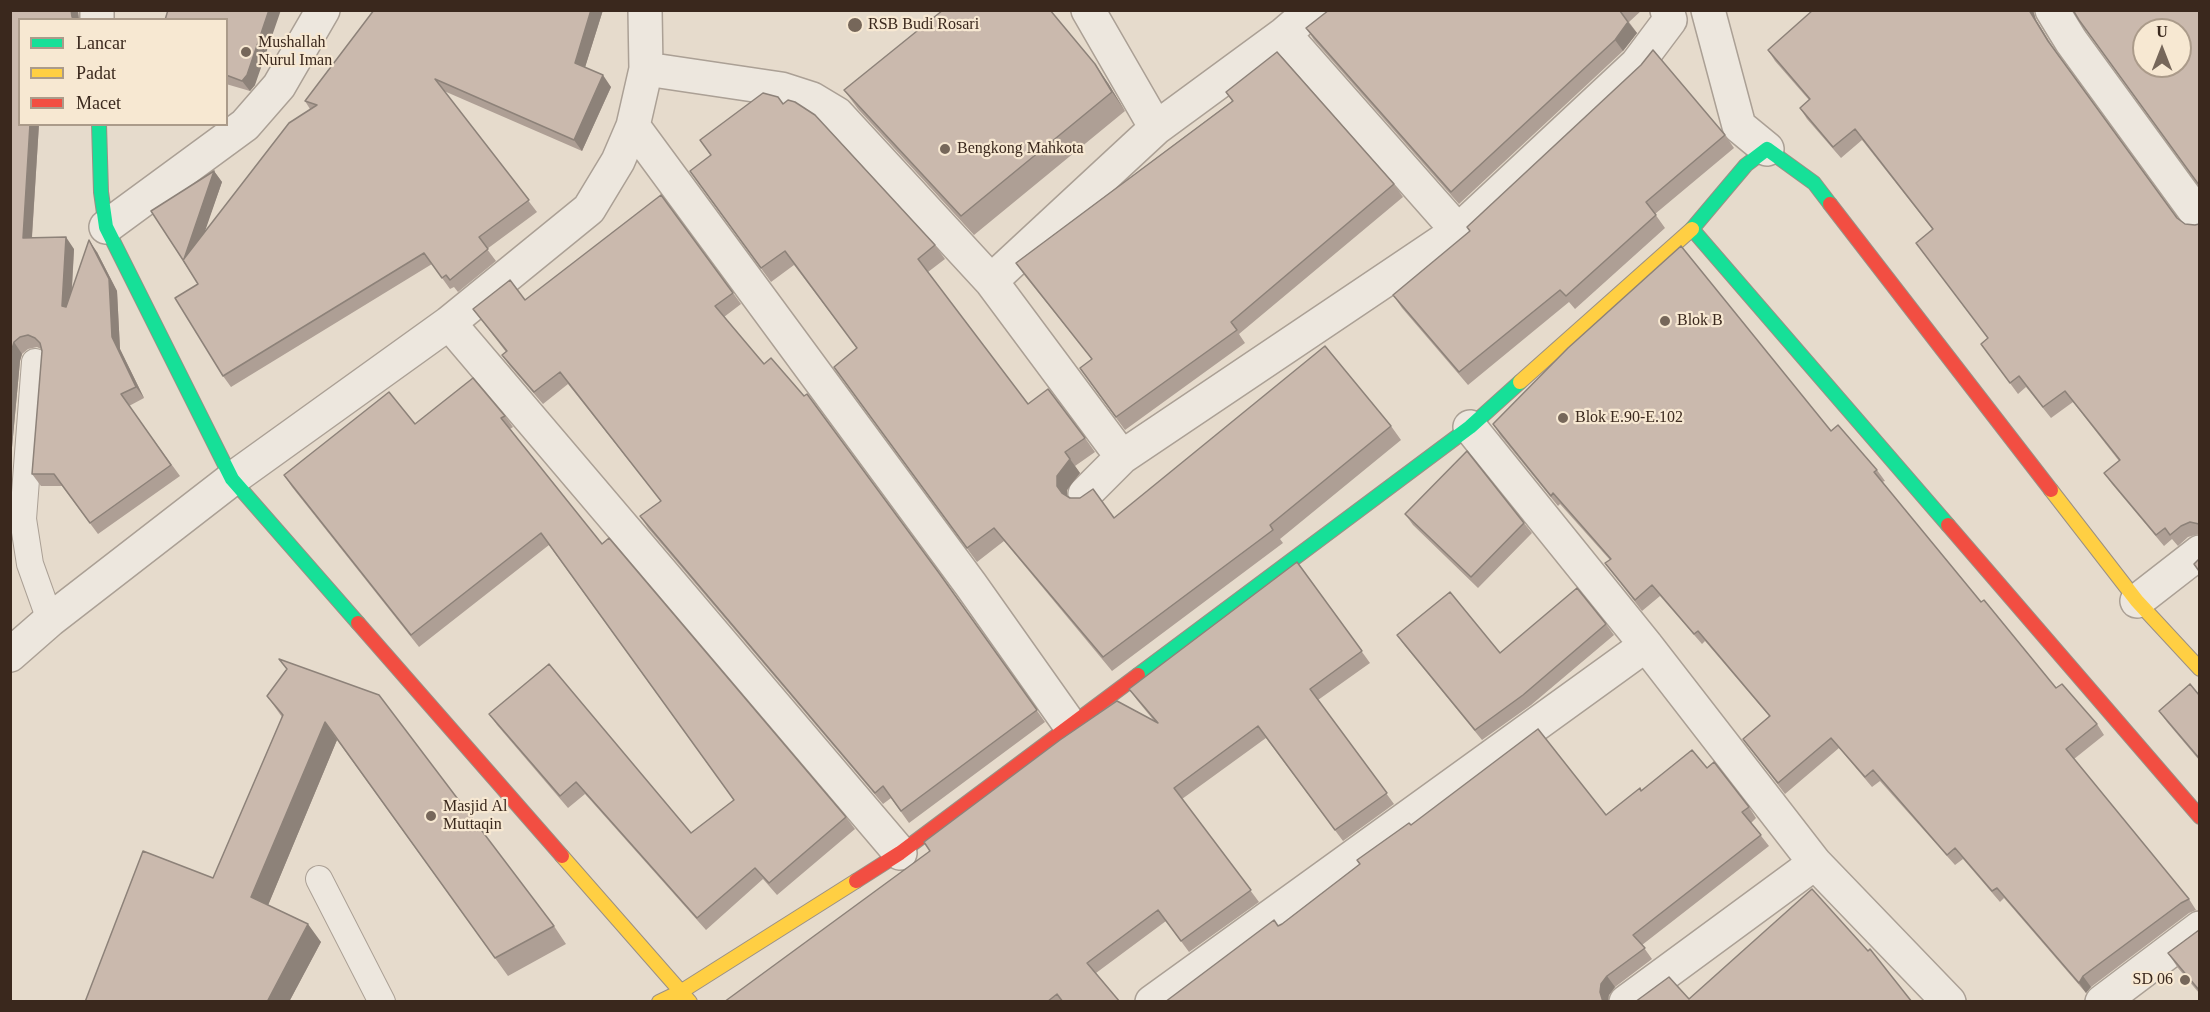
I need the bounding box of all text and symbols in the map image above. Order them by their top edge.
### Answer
place label: RSB Budi Rosari [868,15,979,35]
marker: RSB Budi Rosari [846,16,864,34]
legend [18,18,228,126]
north arrow [2132,18,2192,78]
text: U [2156,23,2168,40]
text: Lancar [76,33,126,53]
place label: Mushallah Nurul Iman [258,33,332,71]
marker: Mushallah Nurul Iman [239,45,253,59]
text: Padat [76,63,116,83]
text: Macet [76,93,121,113]
place label: Bengkong Mahkota [957,139,1084,159]
marker: Bengkong Mahkota [938,142,952,156]
place label: Blok B [1677,311,1723,331]
marker: Blok B [1658,314,1672,328]
place label: Blok E.90-E.102 [1575,408,1683,428]
marker: Blok E.90-E.102 [1556,411,1570,425]
place label: Masjid Al Muttaqin [443,797,507,835]
marker: Masjid Al Muttaqin [424,809,438,823]
place label: SD 06 [2133,970,2173,990]
marker: SD 06 [2178,973,2192,987]

